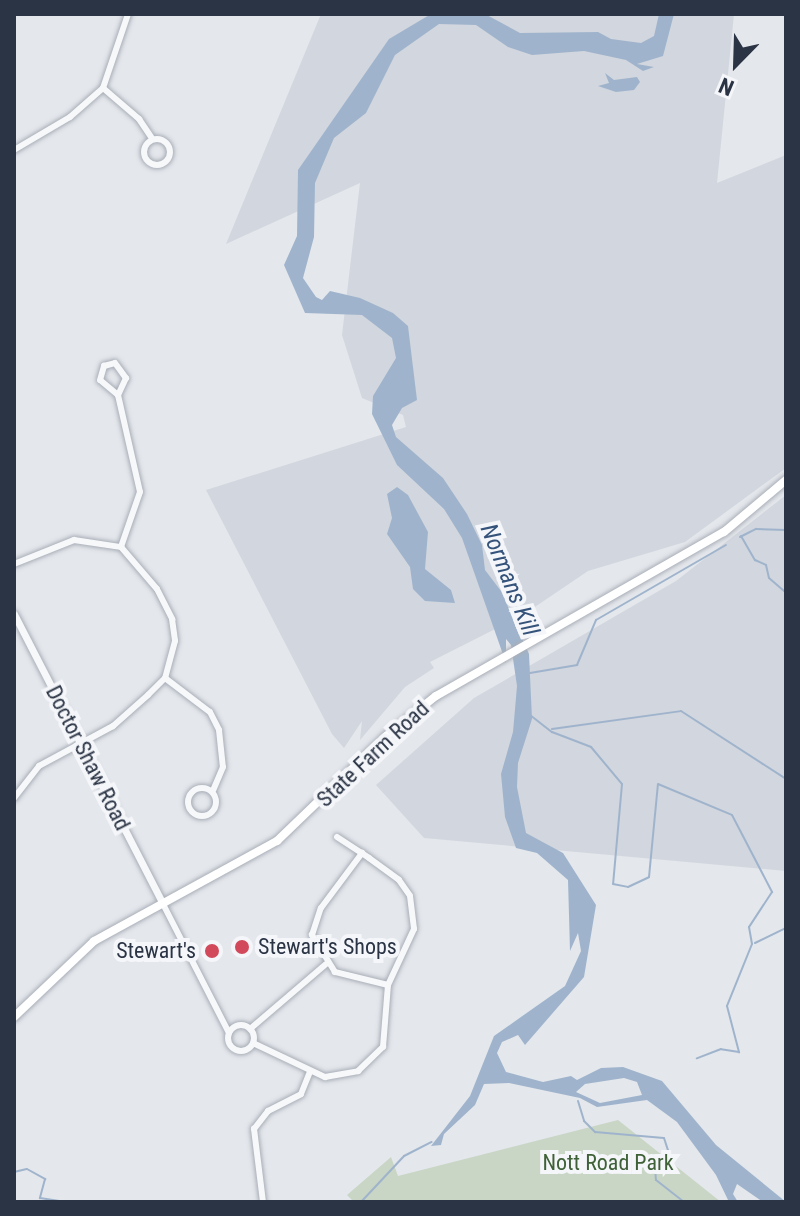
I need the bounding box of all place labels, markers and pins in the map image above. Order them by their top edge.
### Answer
place label: Stewart's Shops [258,934,397,960]
place label: Stewart's [116,938,196,964]
marker: Stewart's Shops [233,938,251,956]
marker: Stewart's [203,942,221,960]

